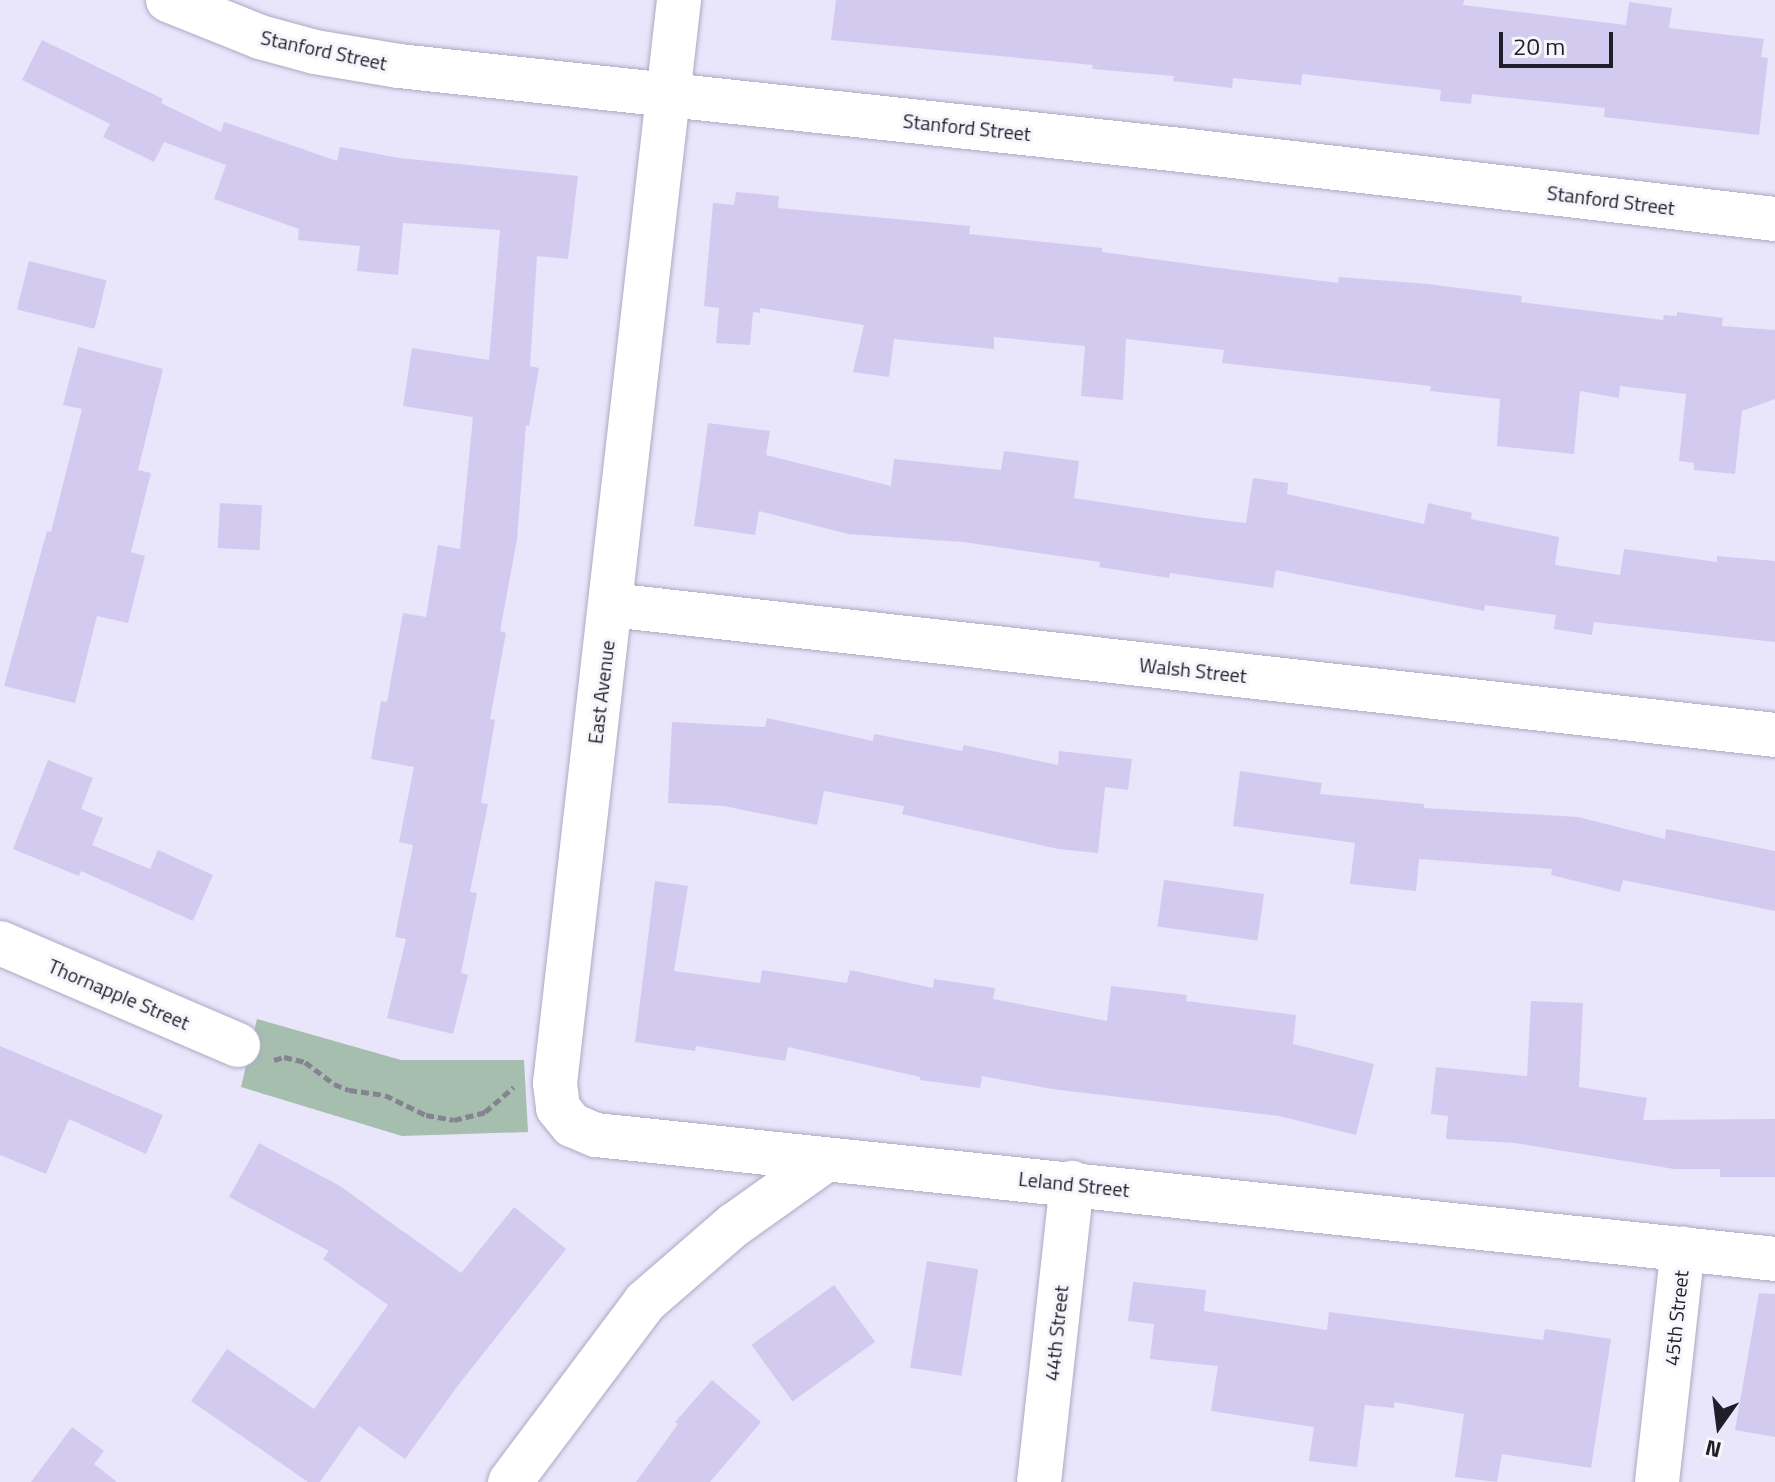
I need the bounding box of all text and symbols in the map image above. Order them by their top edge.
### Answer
scale bar [1503,16,1617,66]
street label: Stanford Street [259,25,389,75]
text: 20 m [1513,28,1565,64]
street label: Stanford Street [902,108,1032,146]
street label: Stanford Street [1546,180,1676,220]
street label: East Avenue [583,639,619,745]
street label: Walsh Street [1138,652,1248,688]
street label: Thornapple Street [45,953,193,1035]
street label: Leland Street [1017,1166,1131,1202]
street label: 45th Street [1659,1269,1693,1367]
street label: 44th Street [1039,1284,1073,1382]
north arrow [1679,1386,1759,1466]
text: N [1702,1431,1725,1468]

